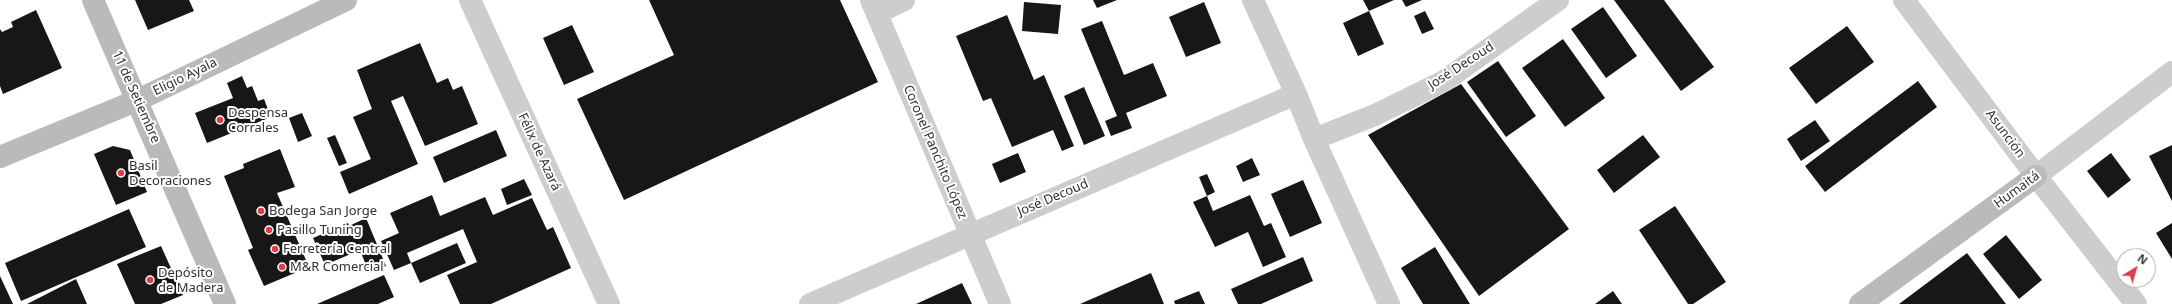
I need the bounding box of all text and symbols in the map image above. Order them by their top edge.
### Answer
street label: José Decoud [1425,39,1497,93]
street label: 11 de Setiembre [109,48,163,146]
street label: Eligio Ayala [150,55,220,99]
street label: Coronel Panchito López [900,83,970,221]
place label: Despensa Corrales [228,105,288,136]
street label: Asunción [1982,107,2028,161]
street label: Félix de Azará [514,111,564,193]
marker: Despensa Corrales [215,115,225,125]
place label: Basil Decoraciones [129,158,211,189]
marker: Basil Decoraciones [116,168,126,178]
street label: Humaitá [1991,168,2043,212]
street label: José Decoud [1015,176,1091,220]
place label: Bodega San Jorge [269,203,377,219]
marker: Bodega San Jorge [256,206,266,216]
place label: Pasillo Tuning [277,222,362,238]
marker: Pasillo Tuning [264,225,274,235]
place label: Ferretería Central [283,241,390,257]
marker: Ferretería Central [270,244,280,254]
north arrow [2116,248,2156,288]
text: N [2135,250,2151,267]
place label: M&R Comercial [290,259,384,275]
marker: M&R Comercial [277,262,287,272]
place label: Depósito de Madera [158,265,224,296]
marker: Depósito de Madera [145,275,155,285]

